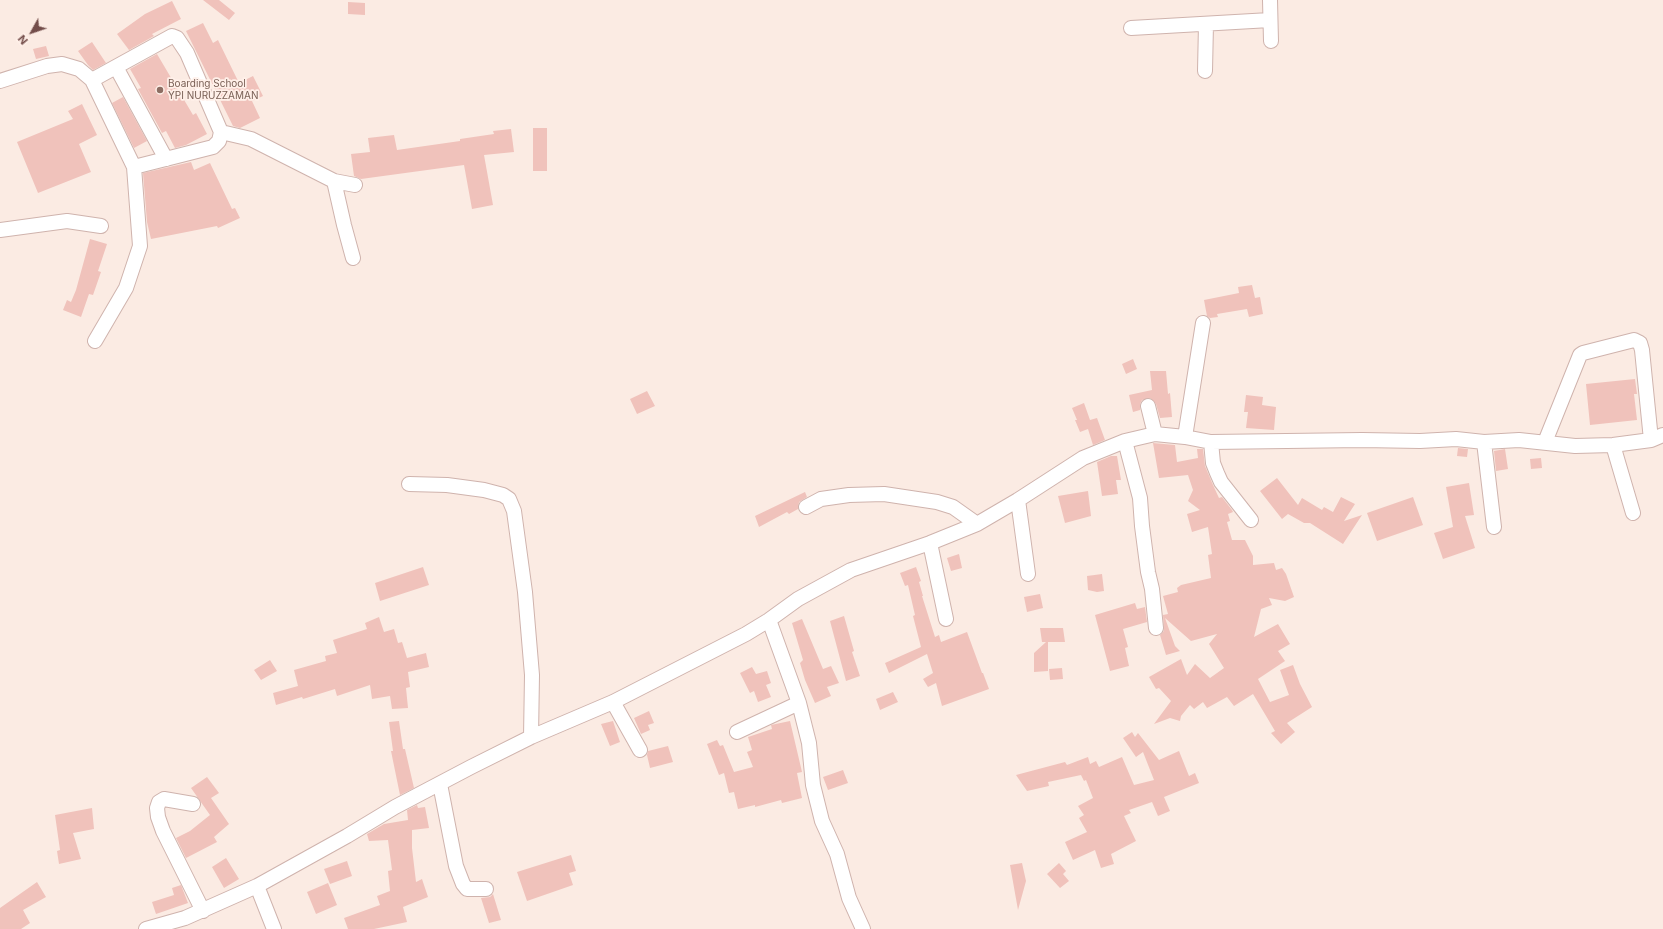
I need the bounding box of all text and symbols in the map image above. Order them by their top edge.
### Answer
north arrow [12,12,52,52]
text: N [15,32,31,47]
place label: Boarding School YPI NURUZZAMAN [168,78,258,102]
marker: Boarding School YPI NURUZZAMAN [155,85,165,95]

